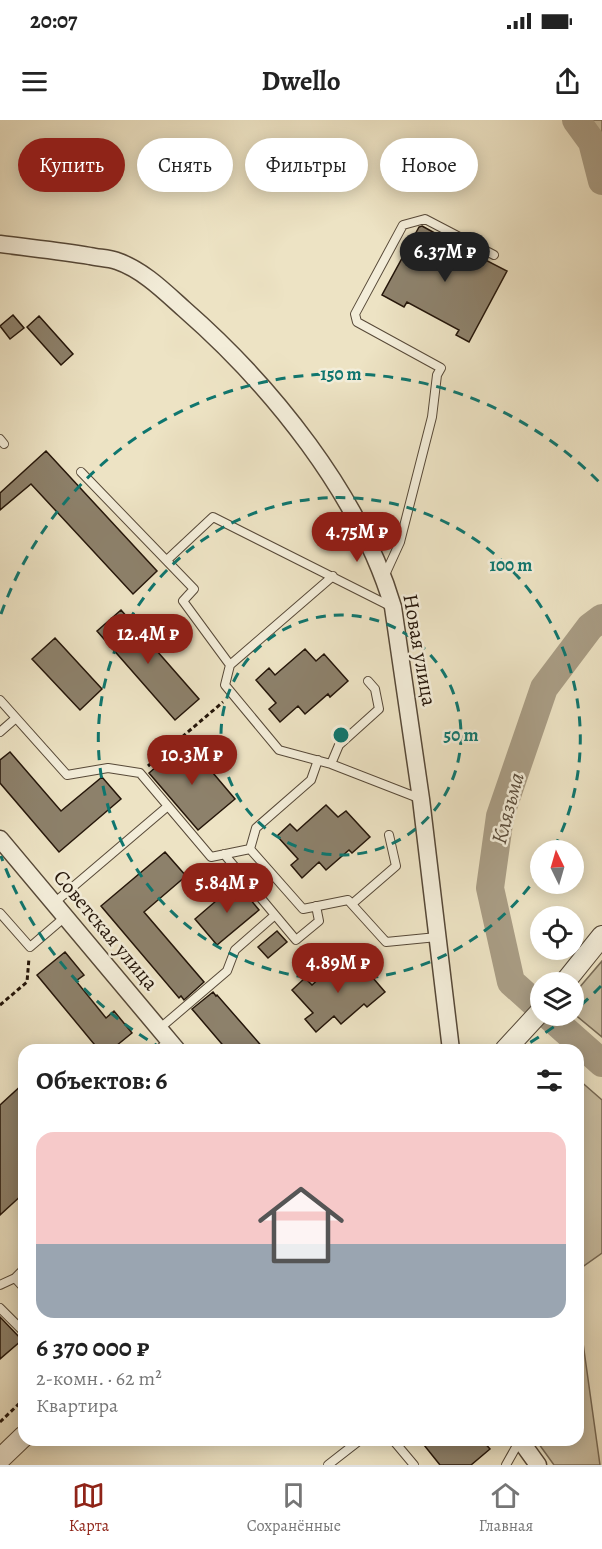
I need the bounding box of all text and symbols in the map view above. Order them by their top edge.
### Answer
text: 20:07 [30,6,77,36]
text: Dwello [261,63,341,99]
icon: menu [18,65,51,98]
icon: share [551,65,584,98]
chip: Купить [18,138,125,192]
chip: Снять [137,138,233,192]
chip: Фильтры [245,138,368,192]
chip: Новое [380,138,478,192]
pin: 6.37M ₽ [390,232,500,283]
text: 6.37M ₽ [414,238,476,265]
text: 150 m [320,362,362,386]
pin: 4.75M ₽ [302,512,412,563]
text: 4.75M ₽ [326,518,388,545]
text: 100 m [490,553,532,577]
street label: Новая улица [396,592,444,709]
pin: 12.4M ₽ [93,614,203,665]
text: 12.4M ₽ [117,620,179,647]
text: 50 m [444,723,478,747]
centre of rings [331,725,351,745]
pin: 10.3M ₽ [137,735,247,786]
text: 10.3M ₽ [161,741,223,768]
water label: Клязьма [484,769,532,847]
north arrow [530,840,584,894]
map controls [530,840,584,1026]
pin: 5.84M ₽ [172,863,282,914]
street label: Советская улица [47,864,165,996]
text: 5.84M ₽ [195,869,259,896]
button: locate [530,906,584,960]
pin: 4.89M ₽ [283,943,393,994]
text: 4.89M ₽ [306,949,370,976]
button: layers [530,972,584,1026]
text: Объектов: 6 [36,1063,167,1098]
icon: filters [533,1064,566,1097]
icon: home [247,1171,355,1279]
text: 6 370 000 ₽ [36,1330,150,1365]
text: 2-комн. · 62 m² [36,1365,162,1392]
text: Квартира [36,1392,118,1419]
tab: Карта [69,1479,109,1537]
tab: Сохранённые [247,1479,341,1537]
tab: Главная [479,1479,533,1537]

